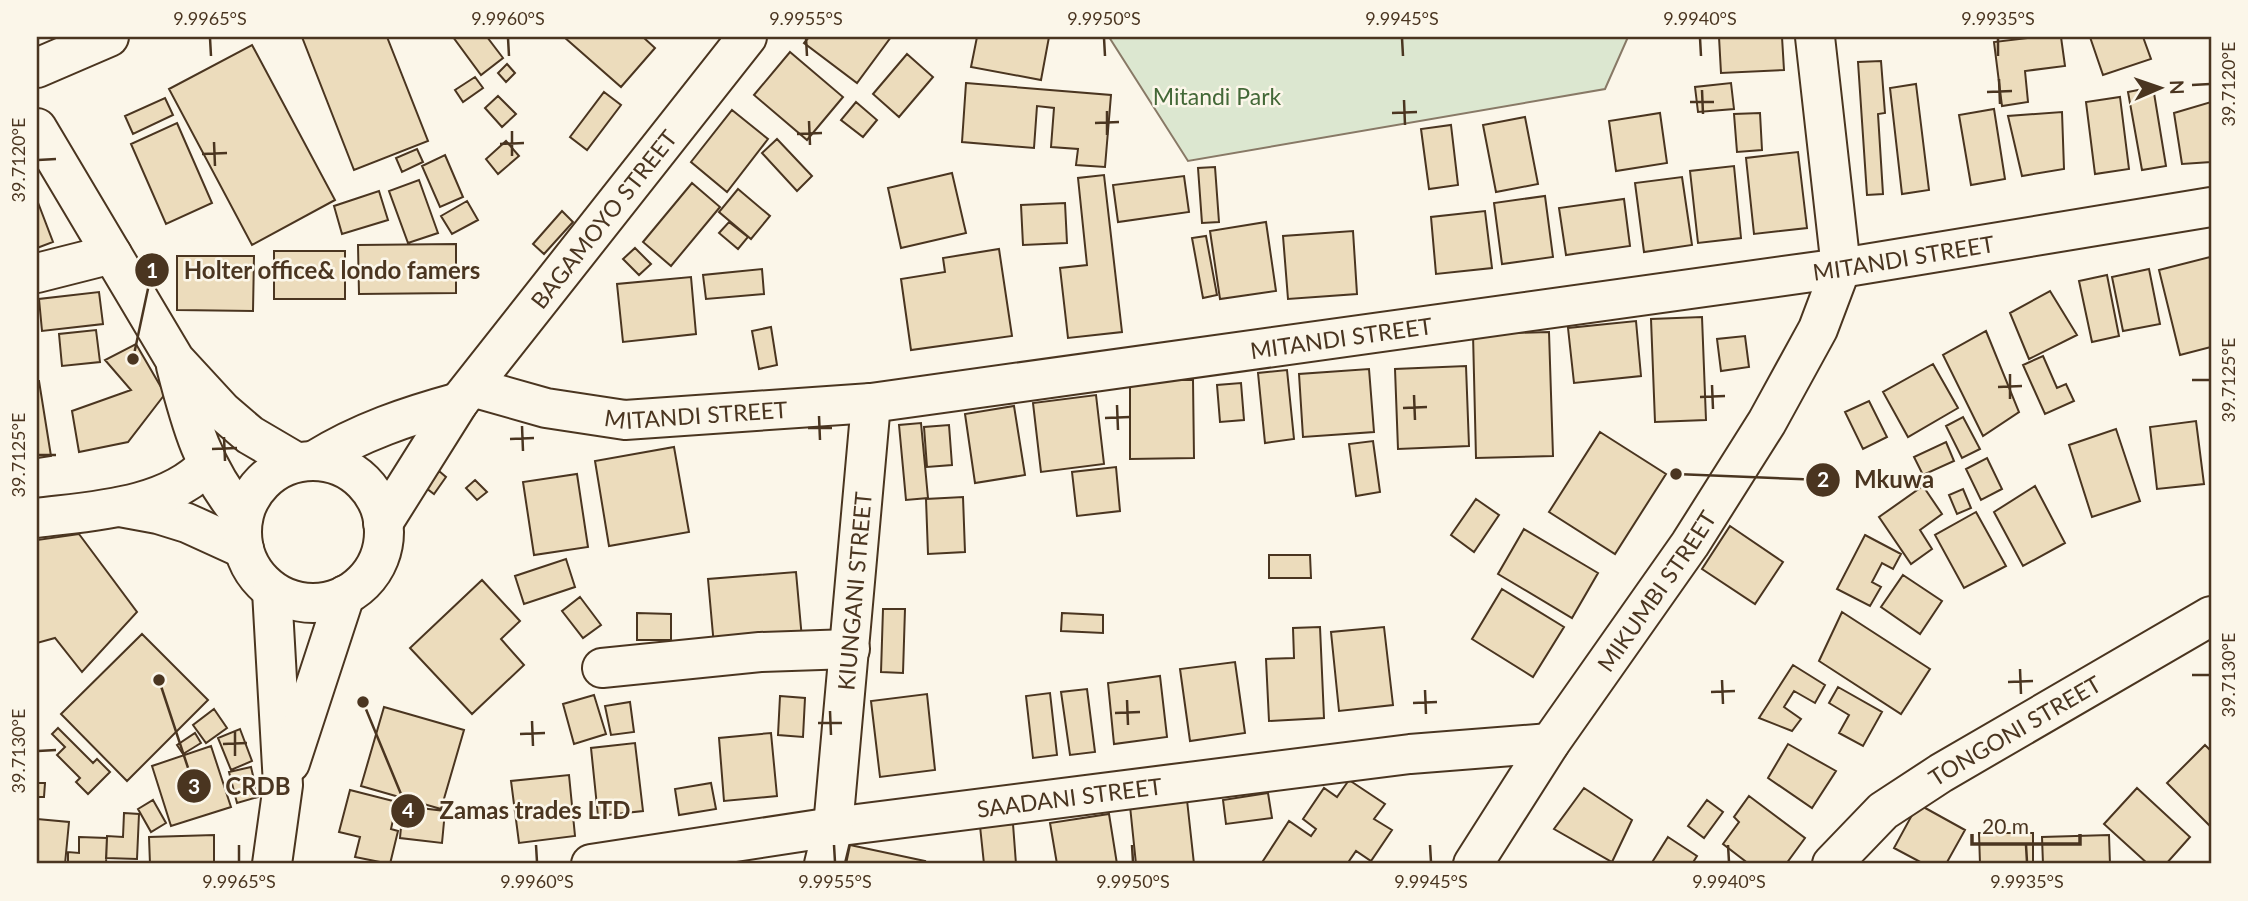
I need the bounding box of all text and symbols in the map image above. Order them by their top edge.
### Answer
text: 9.9965°S [173,7,247,29]
text: 9.9960°S [471,7,545,29]
text: 9.9955°S [769,7,843,29]
text: 9.9950°S [1067,7,1141,29]
text: 9.9945°S [1365,7,1439,29]
text: 9.9940°S [1663,7,1737,29]
text: 9.9935°S [1961,7,2035,29]
text: 39.7120°E [2217,42,2239,126]
north arrow [2126,52,2196,122]
text: N [2166,80,2189,95]
park label: Mitandi Park [1153,82,1282,110]
text: 39.7120°E [7,118,29,202]
street label: BAGAMOYO STREET [524,124,683,314]
street label: MITANDI STREET [1811,229,1997,286]
callout: Holter office& londo famers [135,248,495,293]
text: Holter office& londo famers [184,255,480,284]
text: 1 [146,257,158,282]
street label: MITANDI STREET [1248,311,1434,364]
text: 39.7125°E [2217,338,2239,422]
street label: MITANDI STREET [603,395,789,434]
text: 39.7125°E [7,413,29,497]
callout: Mkuwa [1805,457,1948,502]
text: Mkuwa [1854,464,1934,493]
text: 2 [1817,466,1829,491]
street label: KIUNGANI STREET [831,490,877,691]
street label: MIKUMBI STREET [1591,505,1722,677]
text: 39.7130°E [2217,633,2239,717]
street label: TONGONI STREET [1923,669,2106,791]
text: 39.7130°E [7,709,29,793]
callout: CRDB [176,764,305,809]
text: CRDB [225,771,291,800]
street label: SAADANI STREET [975,771,1164,823]
text: 3 [188,773,200,798]
callout: Zamas trades LTD [391,788,645,833]
text: Zamas trades LTD [439,795,631,824]
text: 4 [402,797,414,822]
scale bar [1972,803,2080,847]
text: 20 m [1982,813,2029,838]
text: 9.9965°S [202,870,276,892]
text: 9.9960°S [500,870,574,892]
text: 9.9955°S [798,870,872,892]
text: 9.9950°S [1096,870,1170,892]
text: 9.9945°S [1394,870,1468,892]
text: 9.9940°S [1692,870,1766,892]
text: 9.9935°S [1990,870,2064,892]

